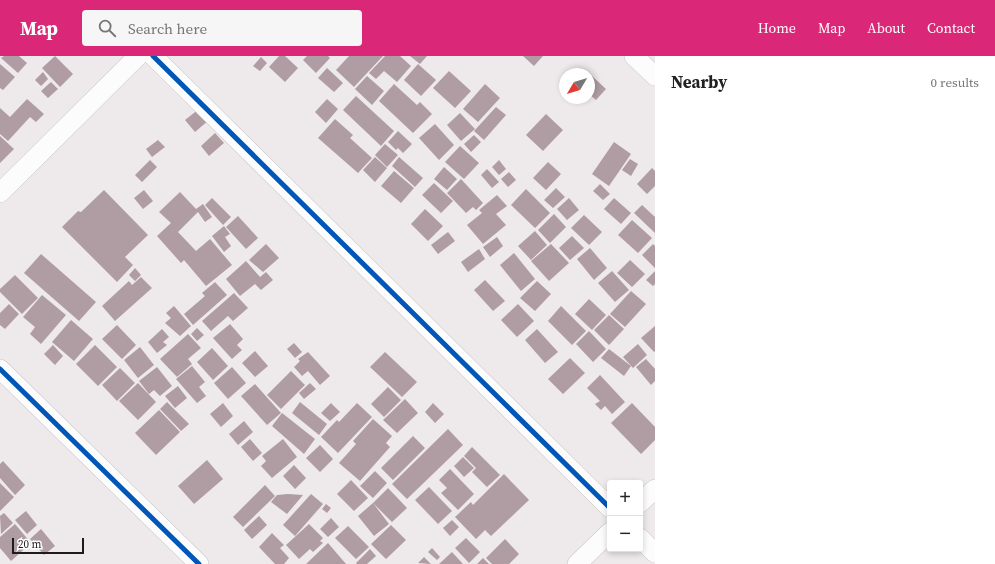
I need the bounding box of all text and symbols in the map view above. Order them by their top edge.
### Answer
search box [82,10,362,46]
text: Map [20,15,58,41]
icon: search [96,17,118,39]
text: Search here [128,18,207,39]
text: Home [758,18,796,38]
text: Map [818,18,845,38]
text: About [867,18,905,38]
text: Contact [927,18,975,38]
north arrow [559,68,595,104]
text: Nearby [671,70,727,94]
text: 0 results [931,74,979,91]
map controls [607,480,643,552]
button: + [607,480,643,516]
button: − [607,516,643,552]
scale bar [12,536,84,555]
text: 20 m [18,537,41,552]

